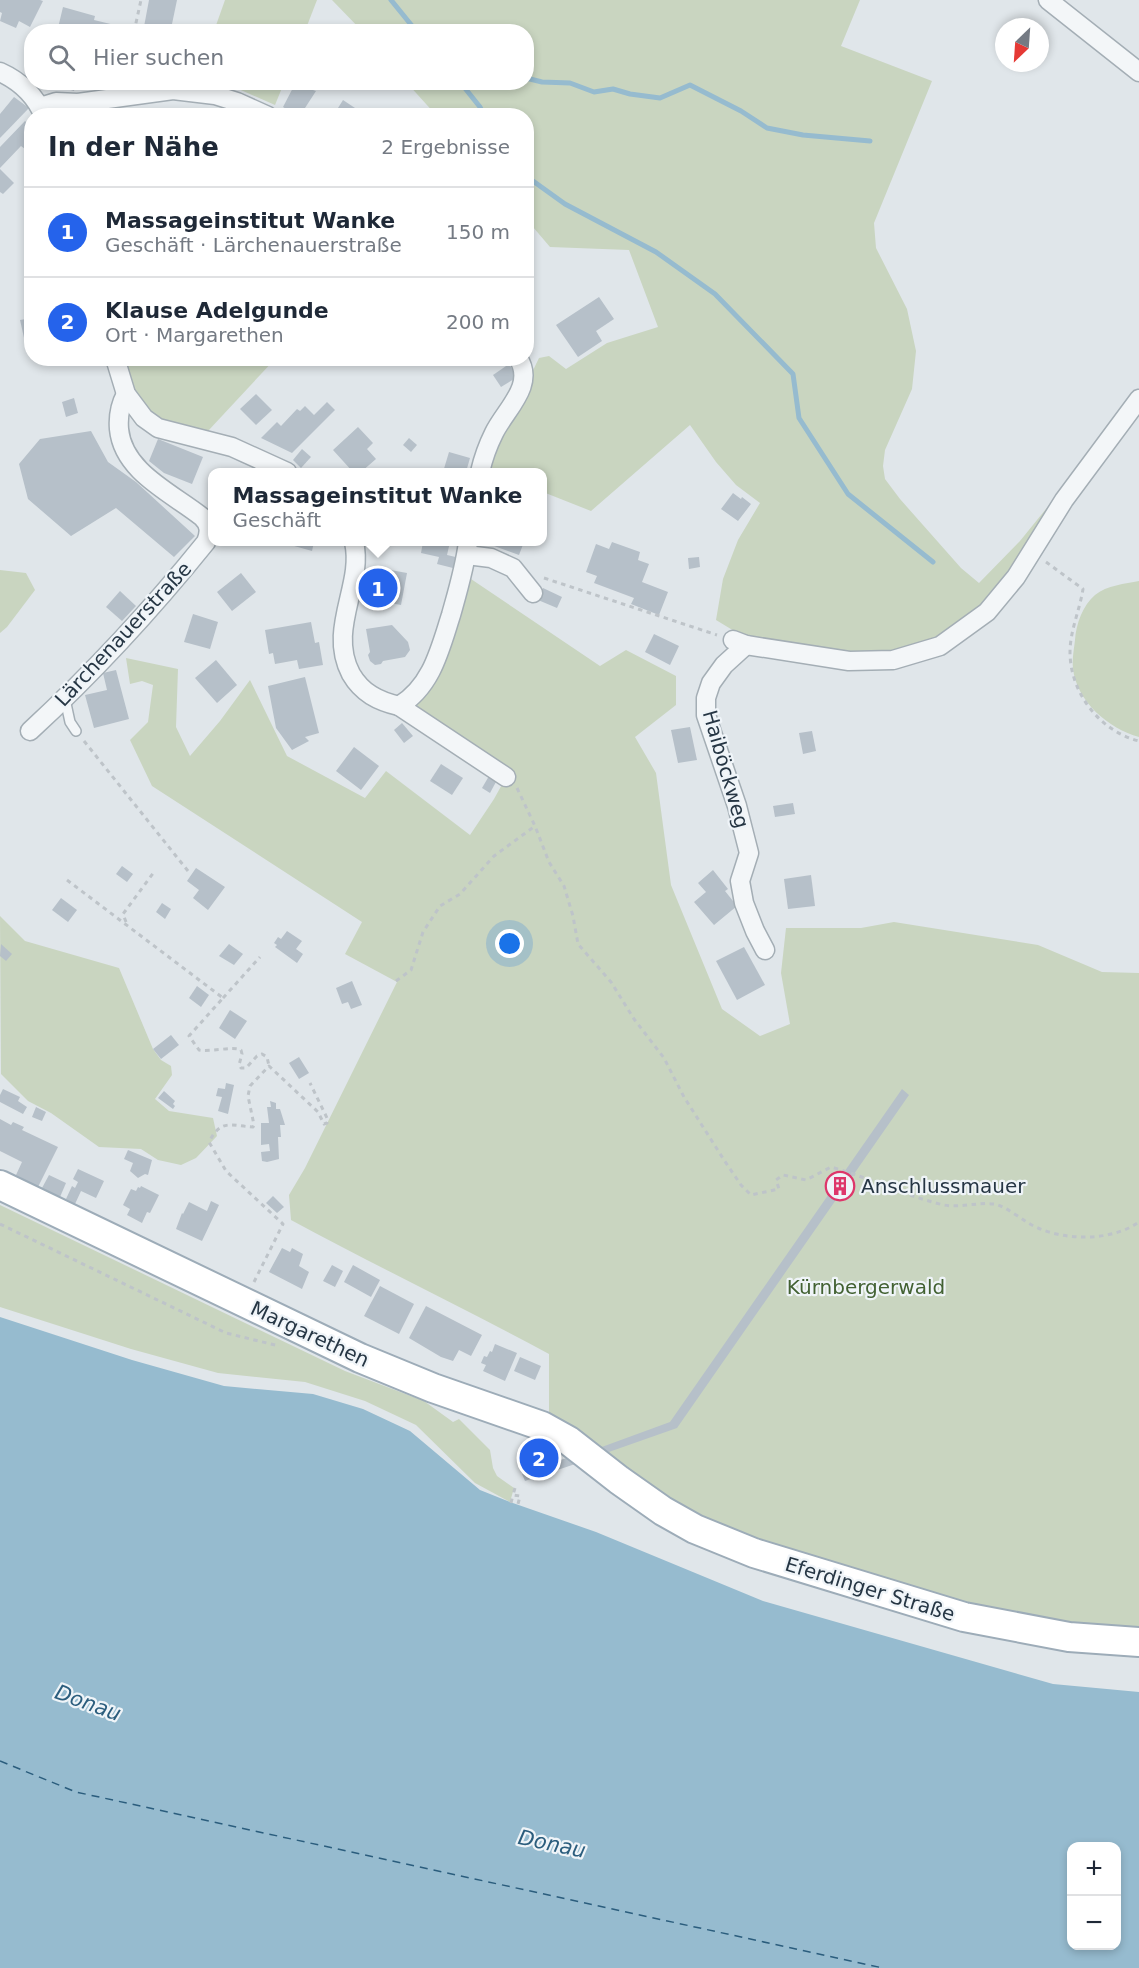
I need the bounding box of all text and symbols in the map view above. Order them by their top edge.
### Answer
north arrow [995,18,1049,72]
search box [24,24,534,90]
icon: search [45,41,78,74]
text: Hier suchen [93,45,224,70]
text: In der Nähe [48,132,219,162]
text: 2 Ergebnisse [381,135,510,159]
text: Massageinstitut Wanke [105,208,395,233]
text: 1 [61,220,74,244]
text: 150 m [446,220,510,244]
text: Geschäft · Lärchenauerstraße [105,233,402,257]
text: Klause Adelgunde [105,298,329,323]
text: 2 [61,310,74,334]
text: 200 m [446,310,510,334]
text: Ort · Margarethen [105,323,284,347]
popup [208,468,547,546]
text: Massageinstitut Wanke [232,483,523,508]
text: Geschäft [232,508,321,532]
street label: Lärchenauerstraße [50,557,196,711]
pin: 1 [358,566,398,610]
street label: Haiböckweg [698,707,754,831]
your location [495,929,524,958]
building icon: Anschlussmauer [824,1170,856,1202]
place label: Anschlussmauer [861,1174,1026,1198]
park label: Kürnbergerwald [787,1275,945,1299]
street label: Margarethen [247,1296,373,1372]
pin: 2 [520,1436,558,1480]
street label: Eferdinger Straße [782,1552,958,1626]
water label: Donau [52,1680,124,1726]
water label: Donau [516,1825,588,1863]
map controls [1067,1842,1121,1950]
button: + [1067,1842,1121,1896]
button: − [1067,1896,1121,1950]

